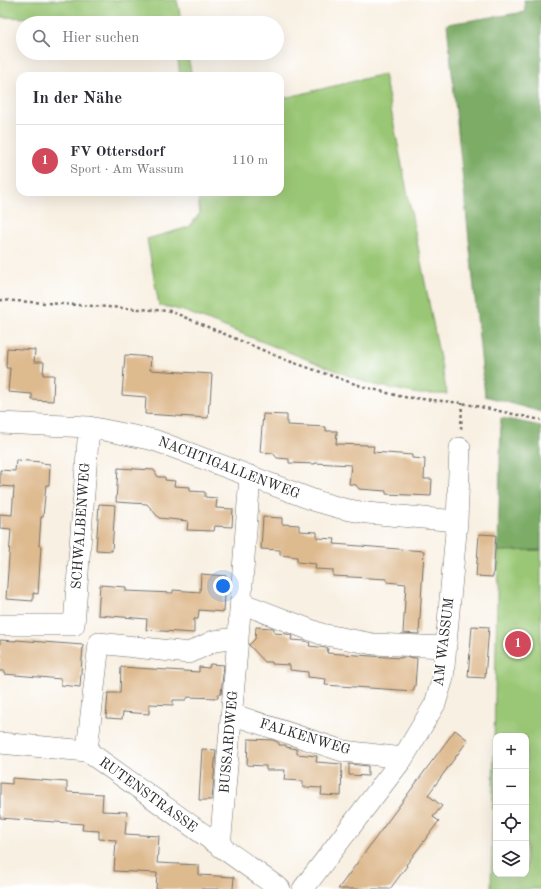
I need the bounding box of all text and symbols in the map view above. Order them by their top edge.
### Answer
search box [16,16,284,60]
icon: search [30,27,52,49]
text: Hier suchen [62,31,139,46]
text: In der Nähe [32,90,122,107]
text: FV Ottersdorf [70,145,165,160]
text: 1 [41,154,49,167]
text: 110 m [231,154,268,167]
text: Sport · Am Wassum [70,163,184,176]
street label: NACHTIGALLENWEG [156,434,302,502]
street label: SCHWALBENWEG [70,462,92,590]
your location [213,576,233,596]
street label: AM WASSUM [432,596,456,687]
pin: 1 [505,629,531,659]
street label: BUSSARDWEG [218,690,240,794]
street label: FALKENWEG [258,717,352,757]
map controls [493,733,529,877]
button: + [493,733,529,769]
street label: RUTENSTRASSE [96,755,200,835]
button: − [493,769,529,805]
button: locate [493,805,529,841]
button: layers [493,841,529,877]

